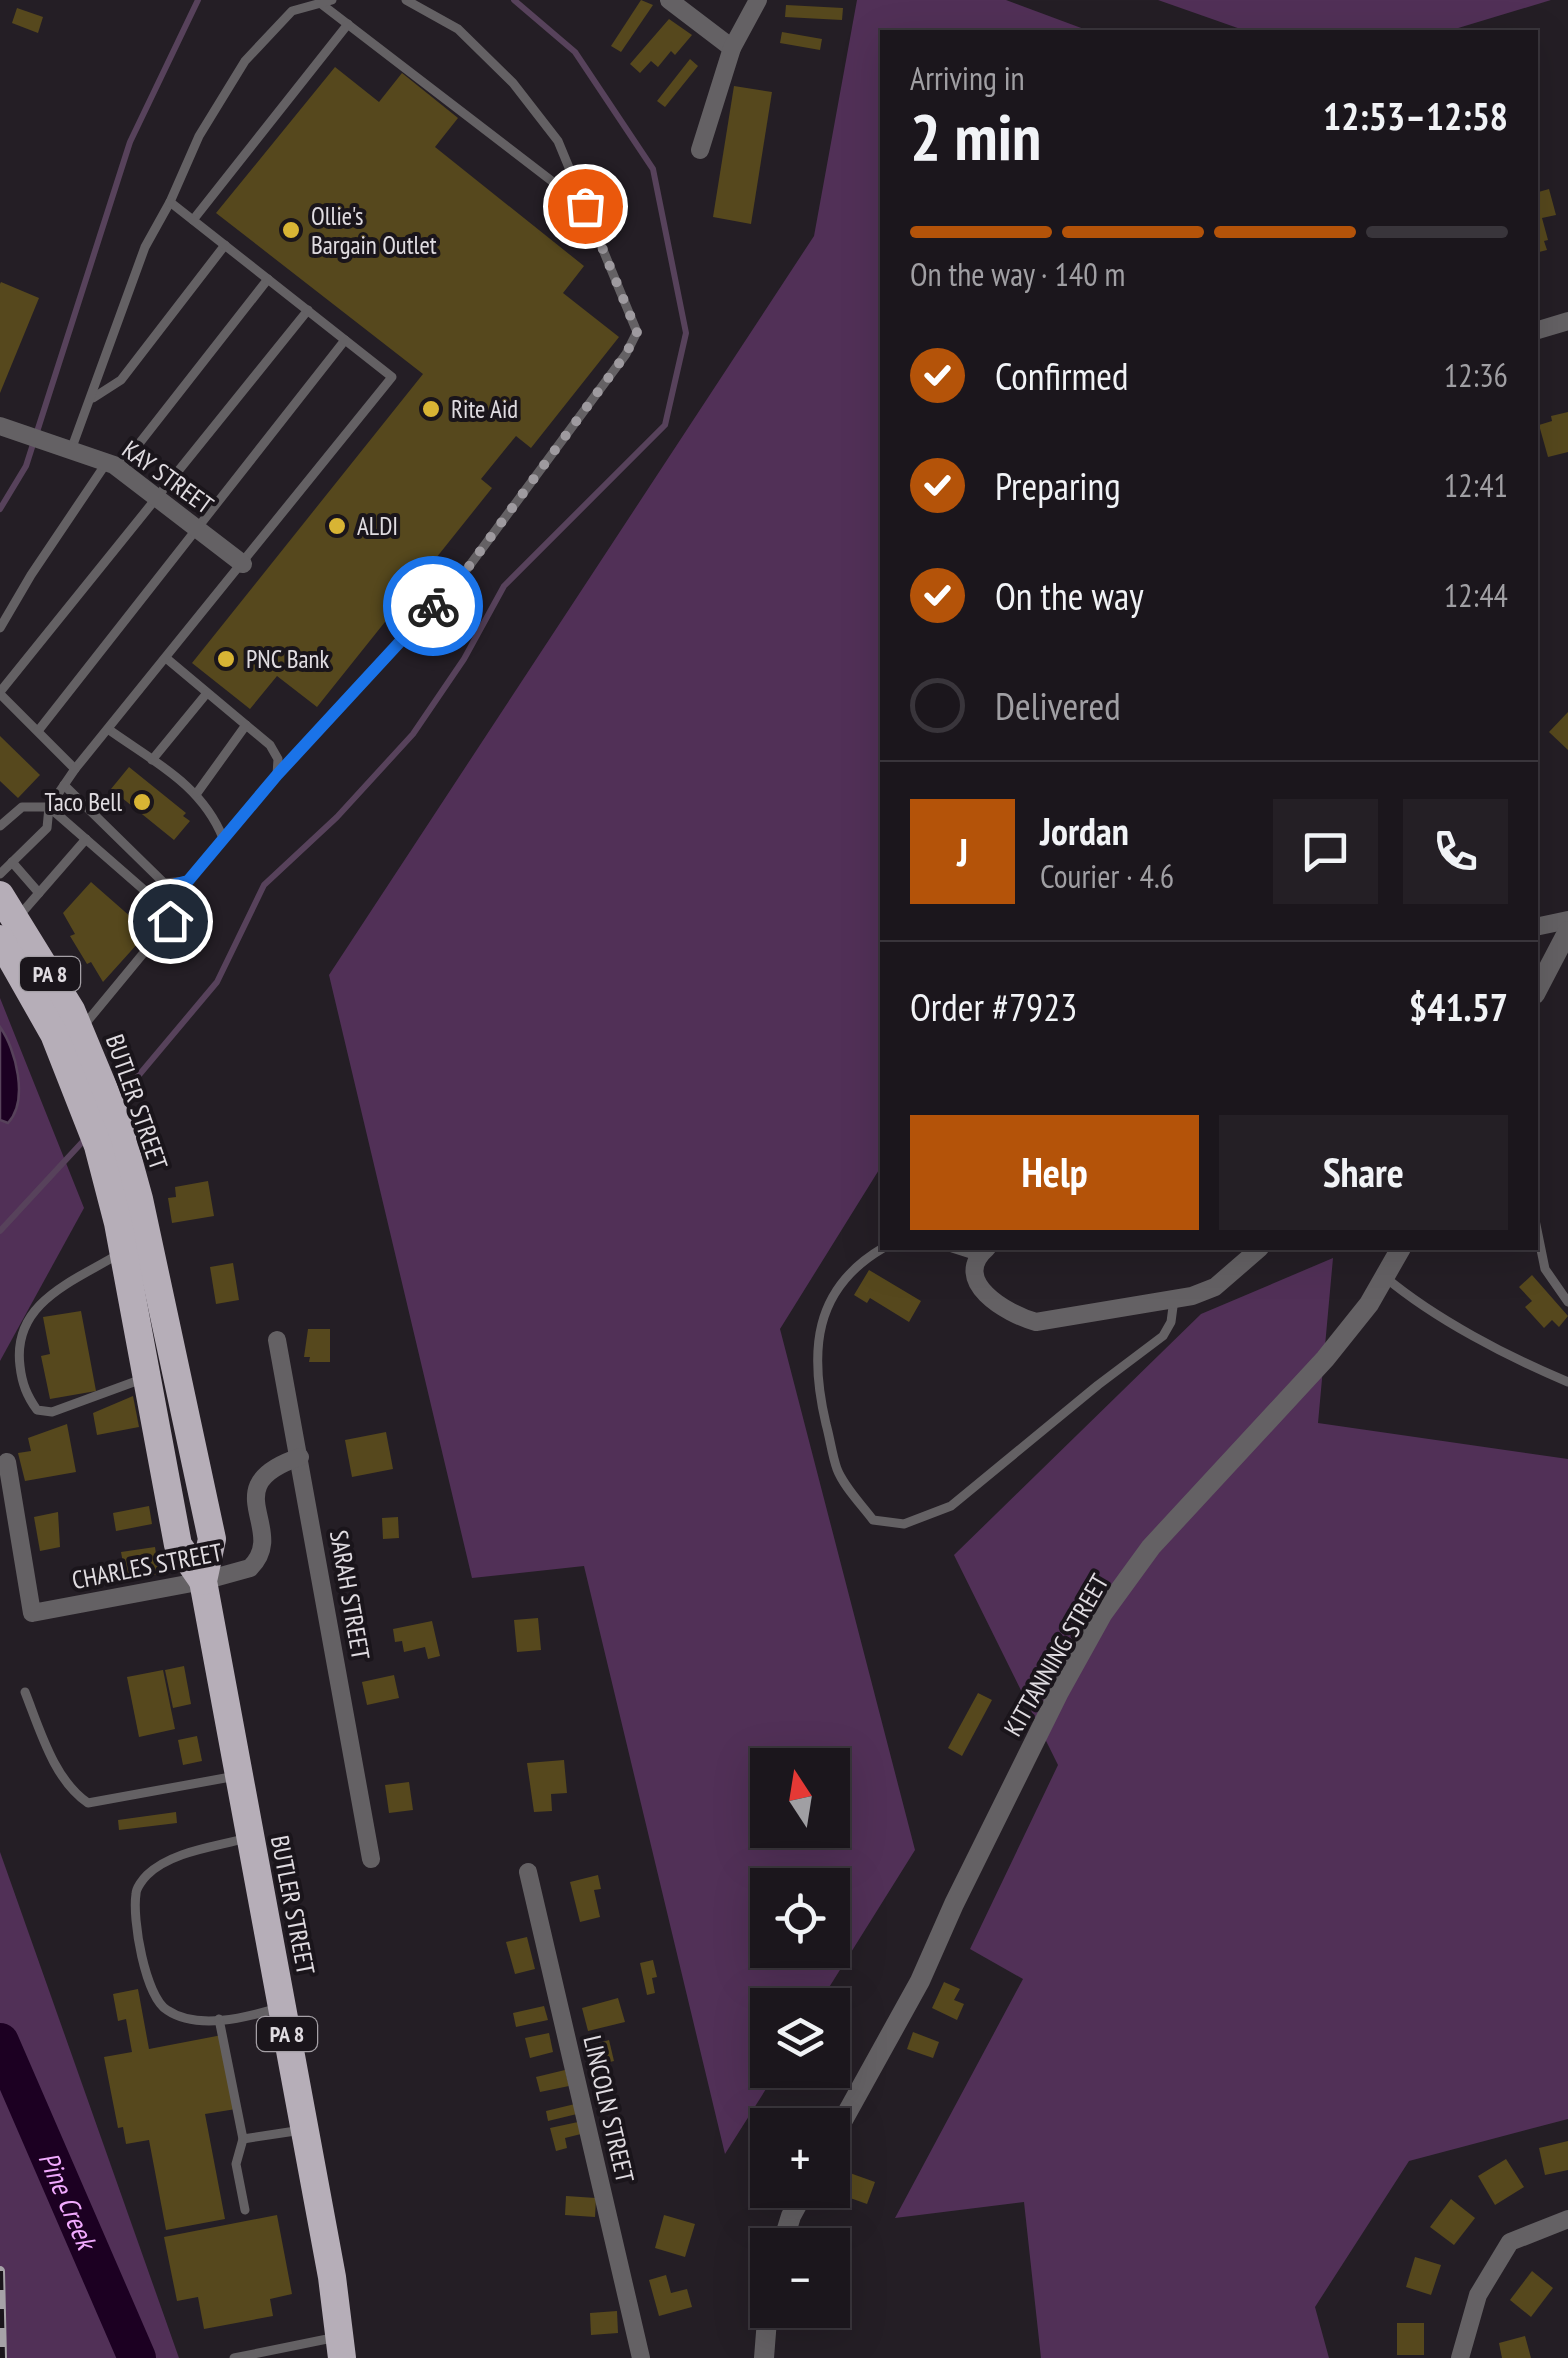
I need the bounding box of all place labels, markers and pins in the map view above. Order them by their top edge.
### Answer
pin [543,164,628,249]
place label: Ollie's Bargain Outlet [311,200,437,261]
marker: Ollie's Bargain Outlet [280,219,302,241]
place label: Rite Aid [451,393,518,425]
marker: Rite Aid [420,398,442,420]
place label: ALDI [357,510,398,542]
marker: ALDI [326,515,348,537]
place label: PNC Bank [246,643,329,675]
marker: PNC Bank [215,648,237,670]
place label: Taco Bell [45,786,122,818]
marker: Taco Bell [131,791,153,813]
pin [128,879,213,964]

